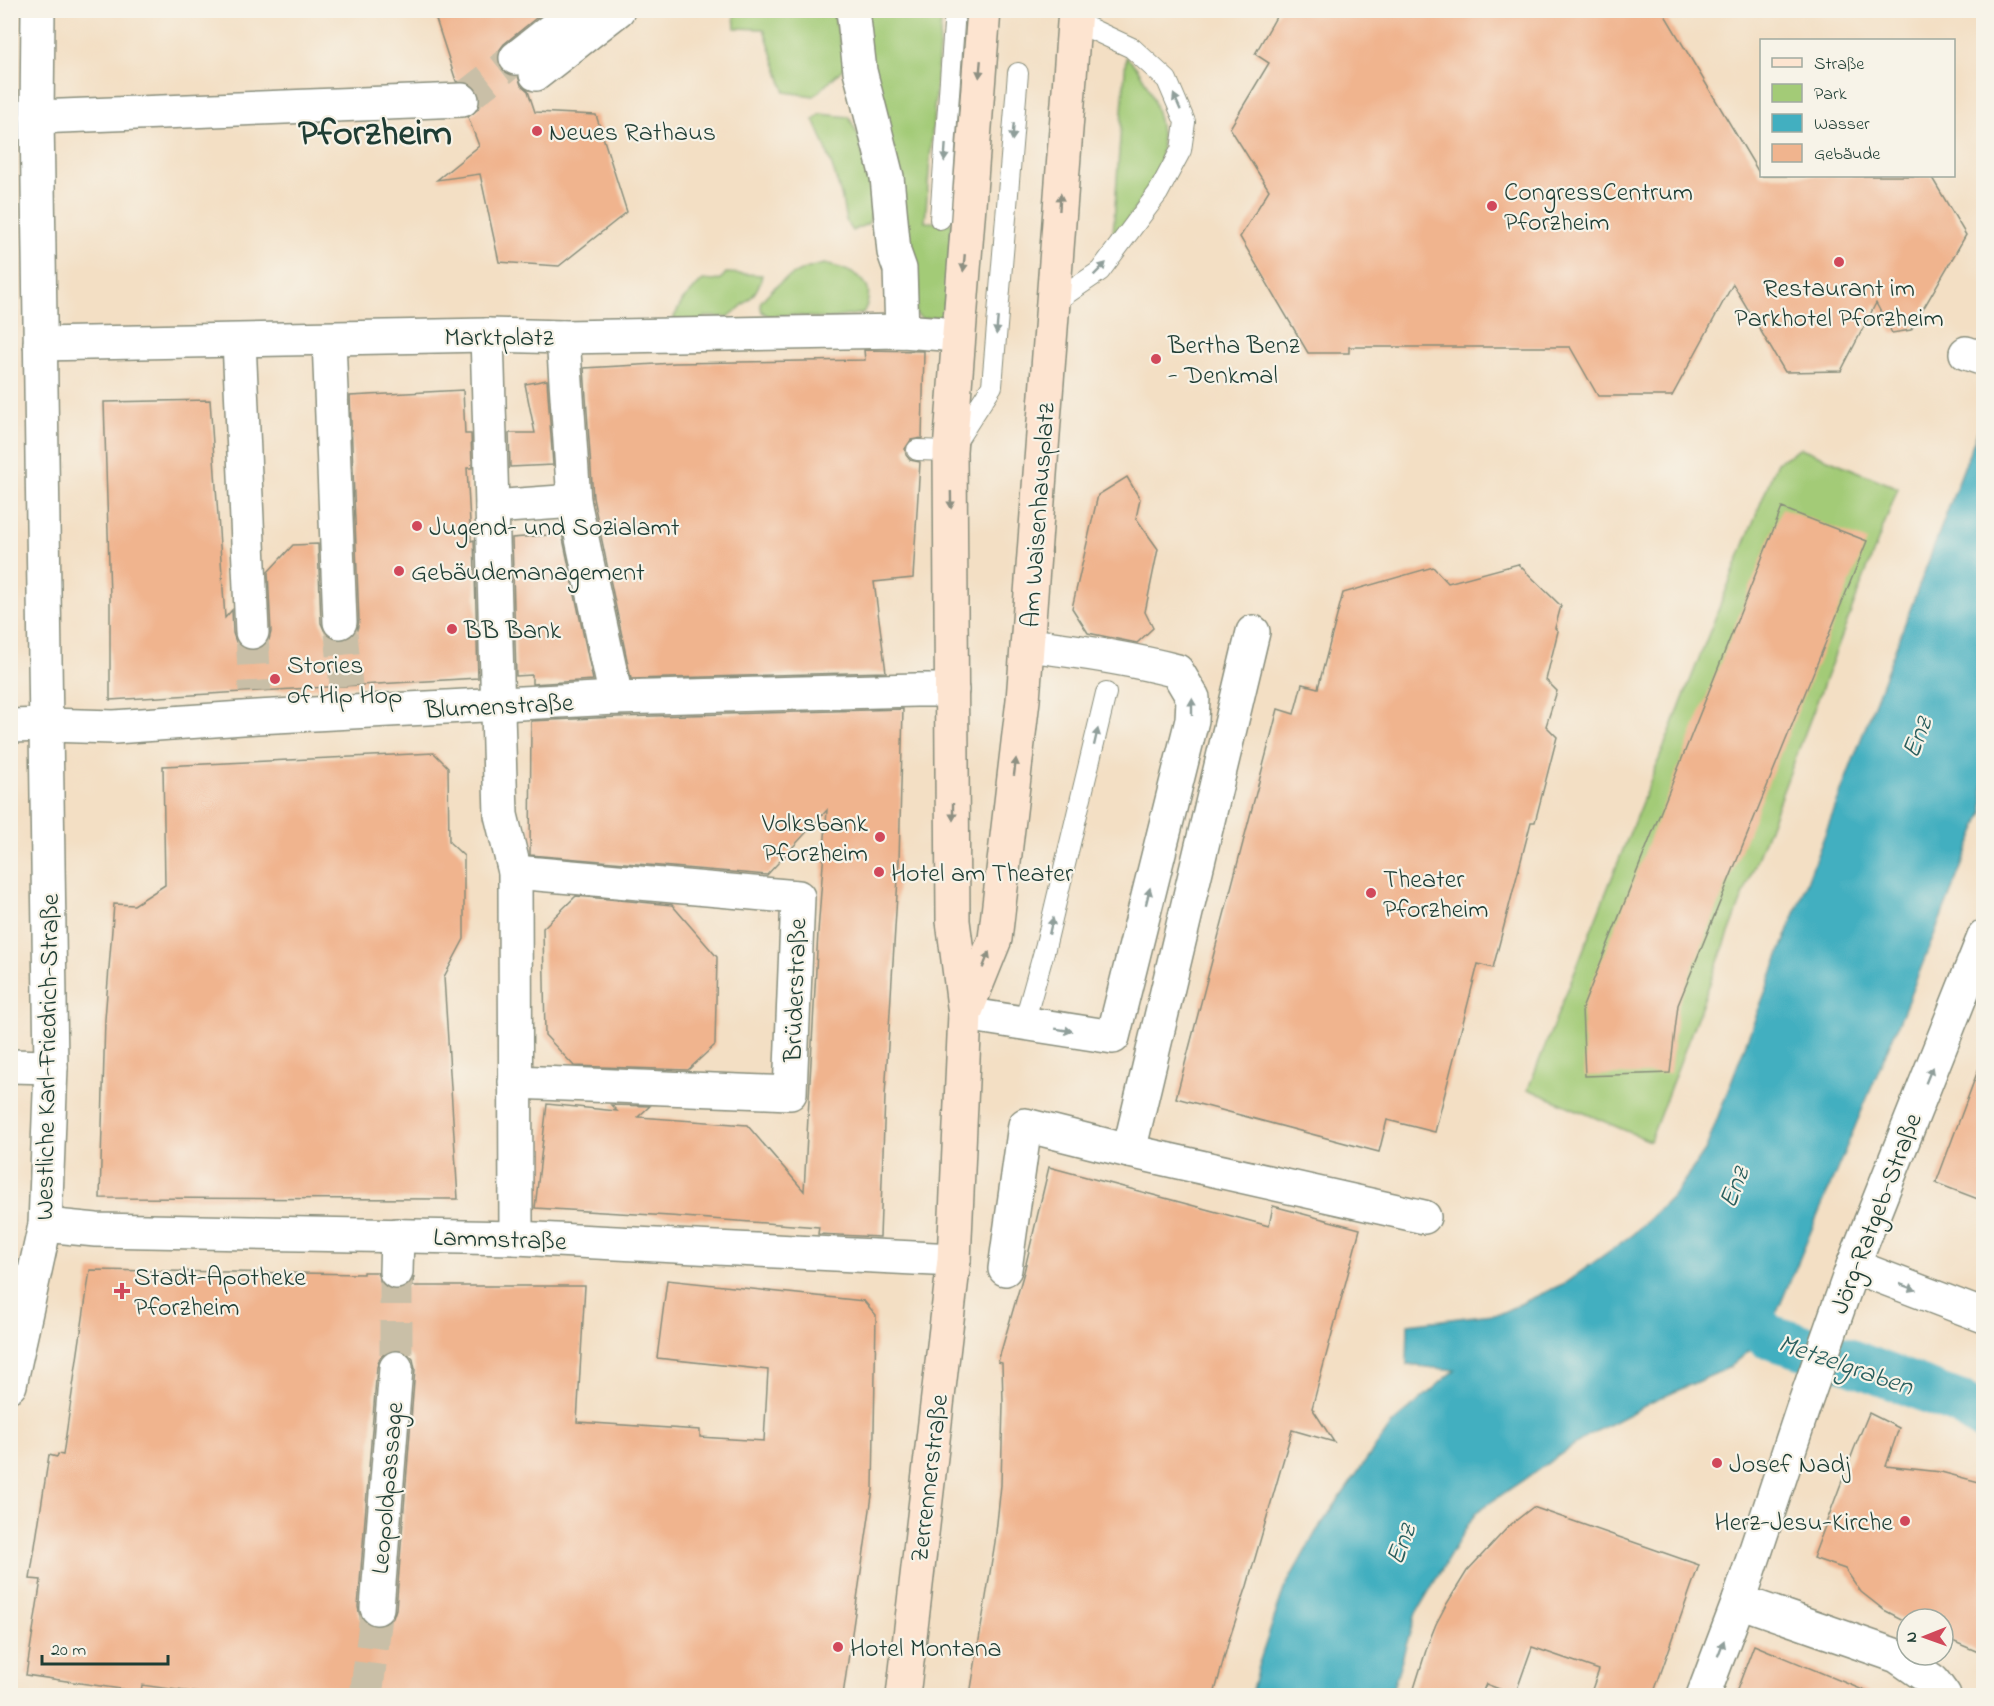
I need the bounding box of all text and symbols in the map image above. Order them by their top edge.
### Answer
legend [1760,39,1955,177]
text: Straße [1814,52,1865,78]
one-way arrow [975,59,984,78]
text: Park [1814,82,1847,108]
one-way arrow [1172,93,1181,110]
district label: Pforzheim [298,107,452,163]
text: Wasser [1814,112,1870,138]
place label: Neues Rathaus [549,115,716,153]
one-way arrow [1008,122,1018,141]
marker: Neues Rathaus [530,124,544,138]
text: Gebäude [1814,142,1881,168]
one-way arrow [940,143,949,162]
place label: CongressCentrum Pforzheim [1504,175,1693,243]
one-way arrow [1055,193,1065,212]
marker: CongressCentrum Pforzheim [1485,199,1499,213]
one-way arrow [959,254,969,273]
marker: Restaurant im Parkhotel Pforzheim [1832,255,1846,269]
one-way arrow [1092,262,1106,276]
place label: Restaurant im Parkhotel Pforzheim [1734,271,1944,339]
one-way arrow [992,317,1002,336]
street label: Marktplatz [444,320,554,358]
place label: Bertha Benz - Denkmal [1167,328,1300,396]
marker: Bertha Benz - Denkmal [1149,352,1163,366]
street label: Am Waisenhausplatz [1013,402,1067,629]
one-way arrow [946,490,956,509]
place label: Jugend- und Sozialamt [429,510,680,548]
marker: Jugend- und Sozialamt [410,519,424,533]
place label: Gebäudemanagement [411,555,645,593]
marker: Gebäudemanagement [392,564,406,578]
place label: BB Bank [463,613,562,651]
marker: BB Bank [445,622,459,636]
place label: Stories of Hip Hop [287,648,402,716]
marker: Stories of Hip Hop [268,672,282,686]
street label: Blumenstraße [423,685,575,731]
one-way arrow [1187,697,1197,716]
water label: Enz [1893,710,1945,764]
one-way arrow [1091,727,1101,746]
one-way arrow [1010,758,1020,777]
one-way arrow [948,802,957,821]
place label: Volksbank Pforzheim [761,806,869,874]
marker: Volksbank Pforzheim [873,830,887,844]
place label: Hotel am Theater [891,856,1074,894]
place label: Theater Pforzheim [1383,862,1488,930]
marker: Hotel am Theater [872,865,886,879]
marker: Theater Pforzheim [1364,886,1378,900]
one-way arrow [1144,887,1154,905]
street label: Westliche Karl-Friedrich-Straße [27,893,71,1221]
street label: Brüderstraße [775,917,819,1064]
one-way arrow [1046,917,1056,936]
one-way arrow [982,950,992,968]
one-way arrow [1055,1025,1074,1034]
one-way arrow [1925,1066,1934,1084]
street label: Jörg-Ratgeb-Straße [1822,1108,1934,1320]
water label: Enz [1710,1160,1762,1214]
street label: Lammstraße [433,1220,568,1262]
place label: Stadt-Apotheke Pforzheim [134,1260,306,1328]
one-way arrow [1899,1283,1917,1292]
marker: Stadt-Apotheke Pforzheim [115,1284,129,1298]
water label: Metzelgraben [1772,1325,1918,1409]
street label: Zerrennerstraße [902,1392,960,1564]
street label: Leopoldpassage [363,1400,415,1576]
place label: Josef Nadj [1729,1447,1851,1485]
marker: Josef Nadj [1710,1456,1724,1470]
place label: Herz-Jesu-Kirche [1715,1505,1893,1543]
marker: Herz-Jesu-Kirche [1898,1514,1912,1528]
water label: Enz [1377,1517,1428,1571]
north arrow [1895,1607,1955,1667]
scale bar [42,1628,168,1666]
place label: Hotel Montana [850,1631,1002,1669]
text: N [1900,1631,1924,1643]
text: 20 m [51,1638,86,1664]
one-way arrow [1716,1639,1726,1657]
marker: Hotel Montana [831,1640,845,1654]

